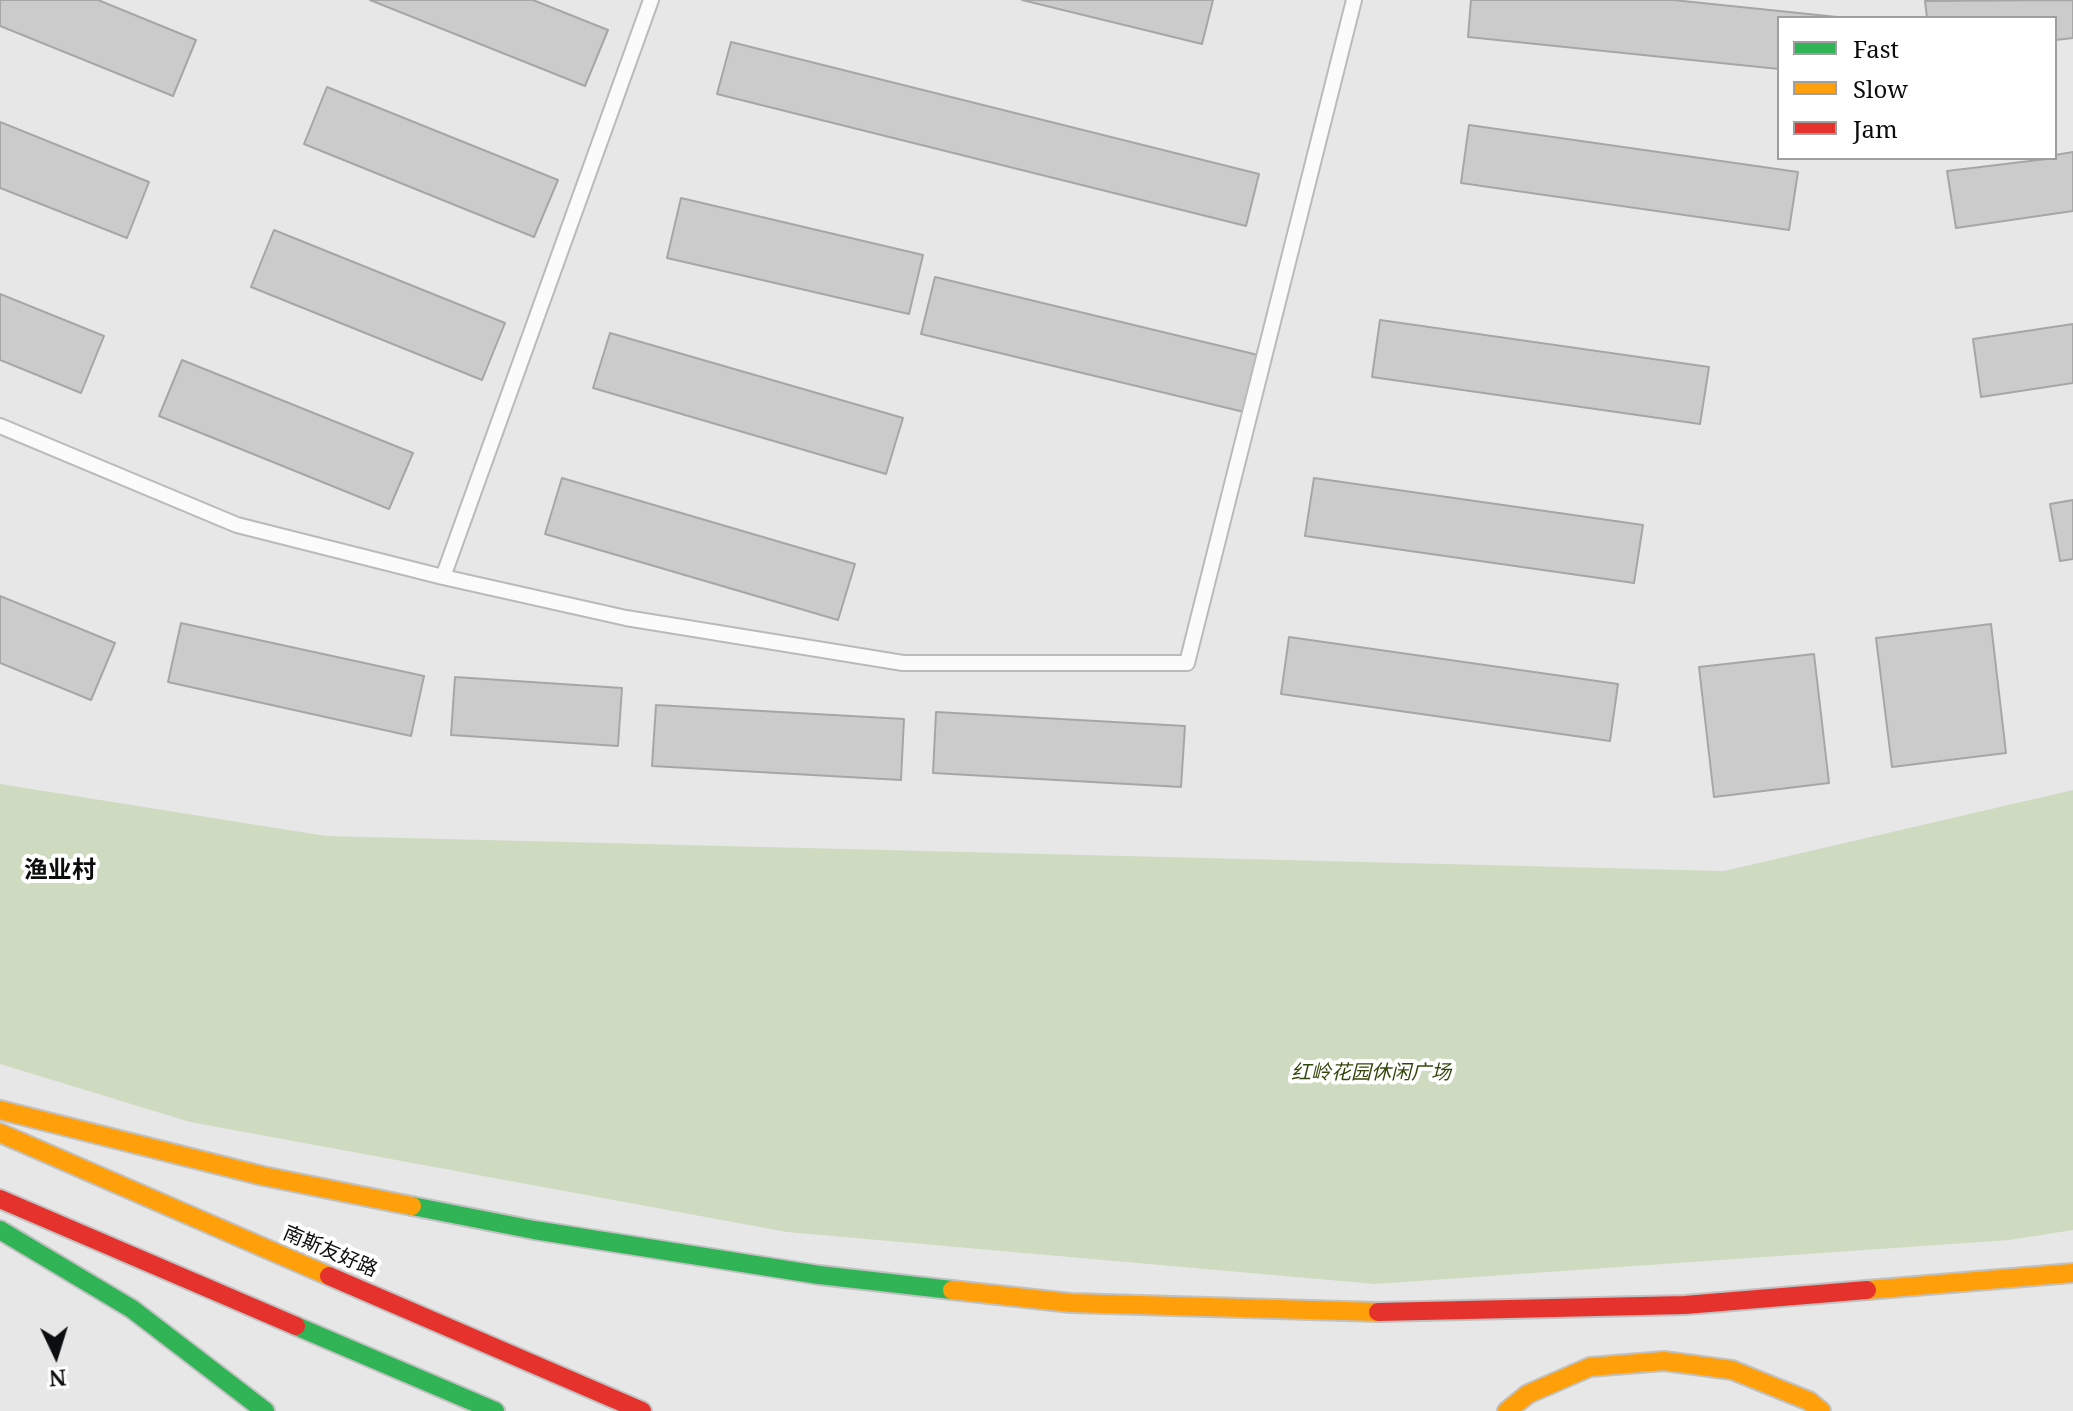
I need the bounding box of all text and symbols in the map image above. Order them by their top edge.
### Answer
legend [1777,16,2057,160]
text: Fast [1853,32,1899,65]
text: Slow [1853,72,1908,105]
text: Jam [1853,112,1898,145]
district label: 渔业村 [24,857,96,885]
park label: 红岭花园休闲广场 [1291,1061,1451,1085]
street label: 南斯友好路 [279,1221,381,1283]
north arrow [16,1315,96,1395]
text: N [48,1363,67,1395]

